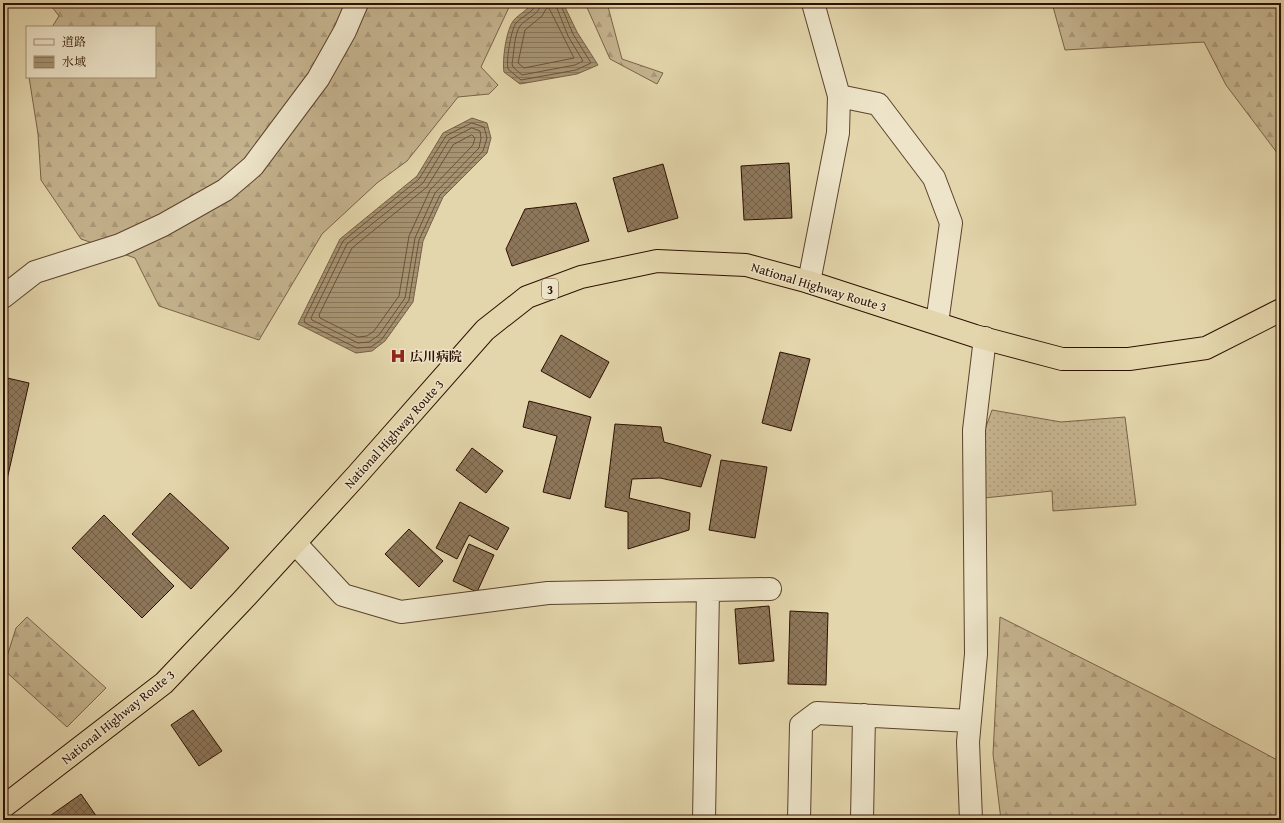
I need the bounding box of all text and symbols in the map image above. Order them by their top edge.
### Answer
legend [26,26,156,78]
text: 道路 [62,33,86,50]
text: 水域 [62,53,86,70]
street label: National Highway Route 3 [749,257,889,317]
road number: 3 [542,279,558,299]
hospital icon: 広川病院 [389,347,407,365]
place label: 広川病院 [410,347,462,366]
street label: National Highway Route 3 [340,375,448,493]
street label: National Highway Route 3 [57,665,179,769]

